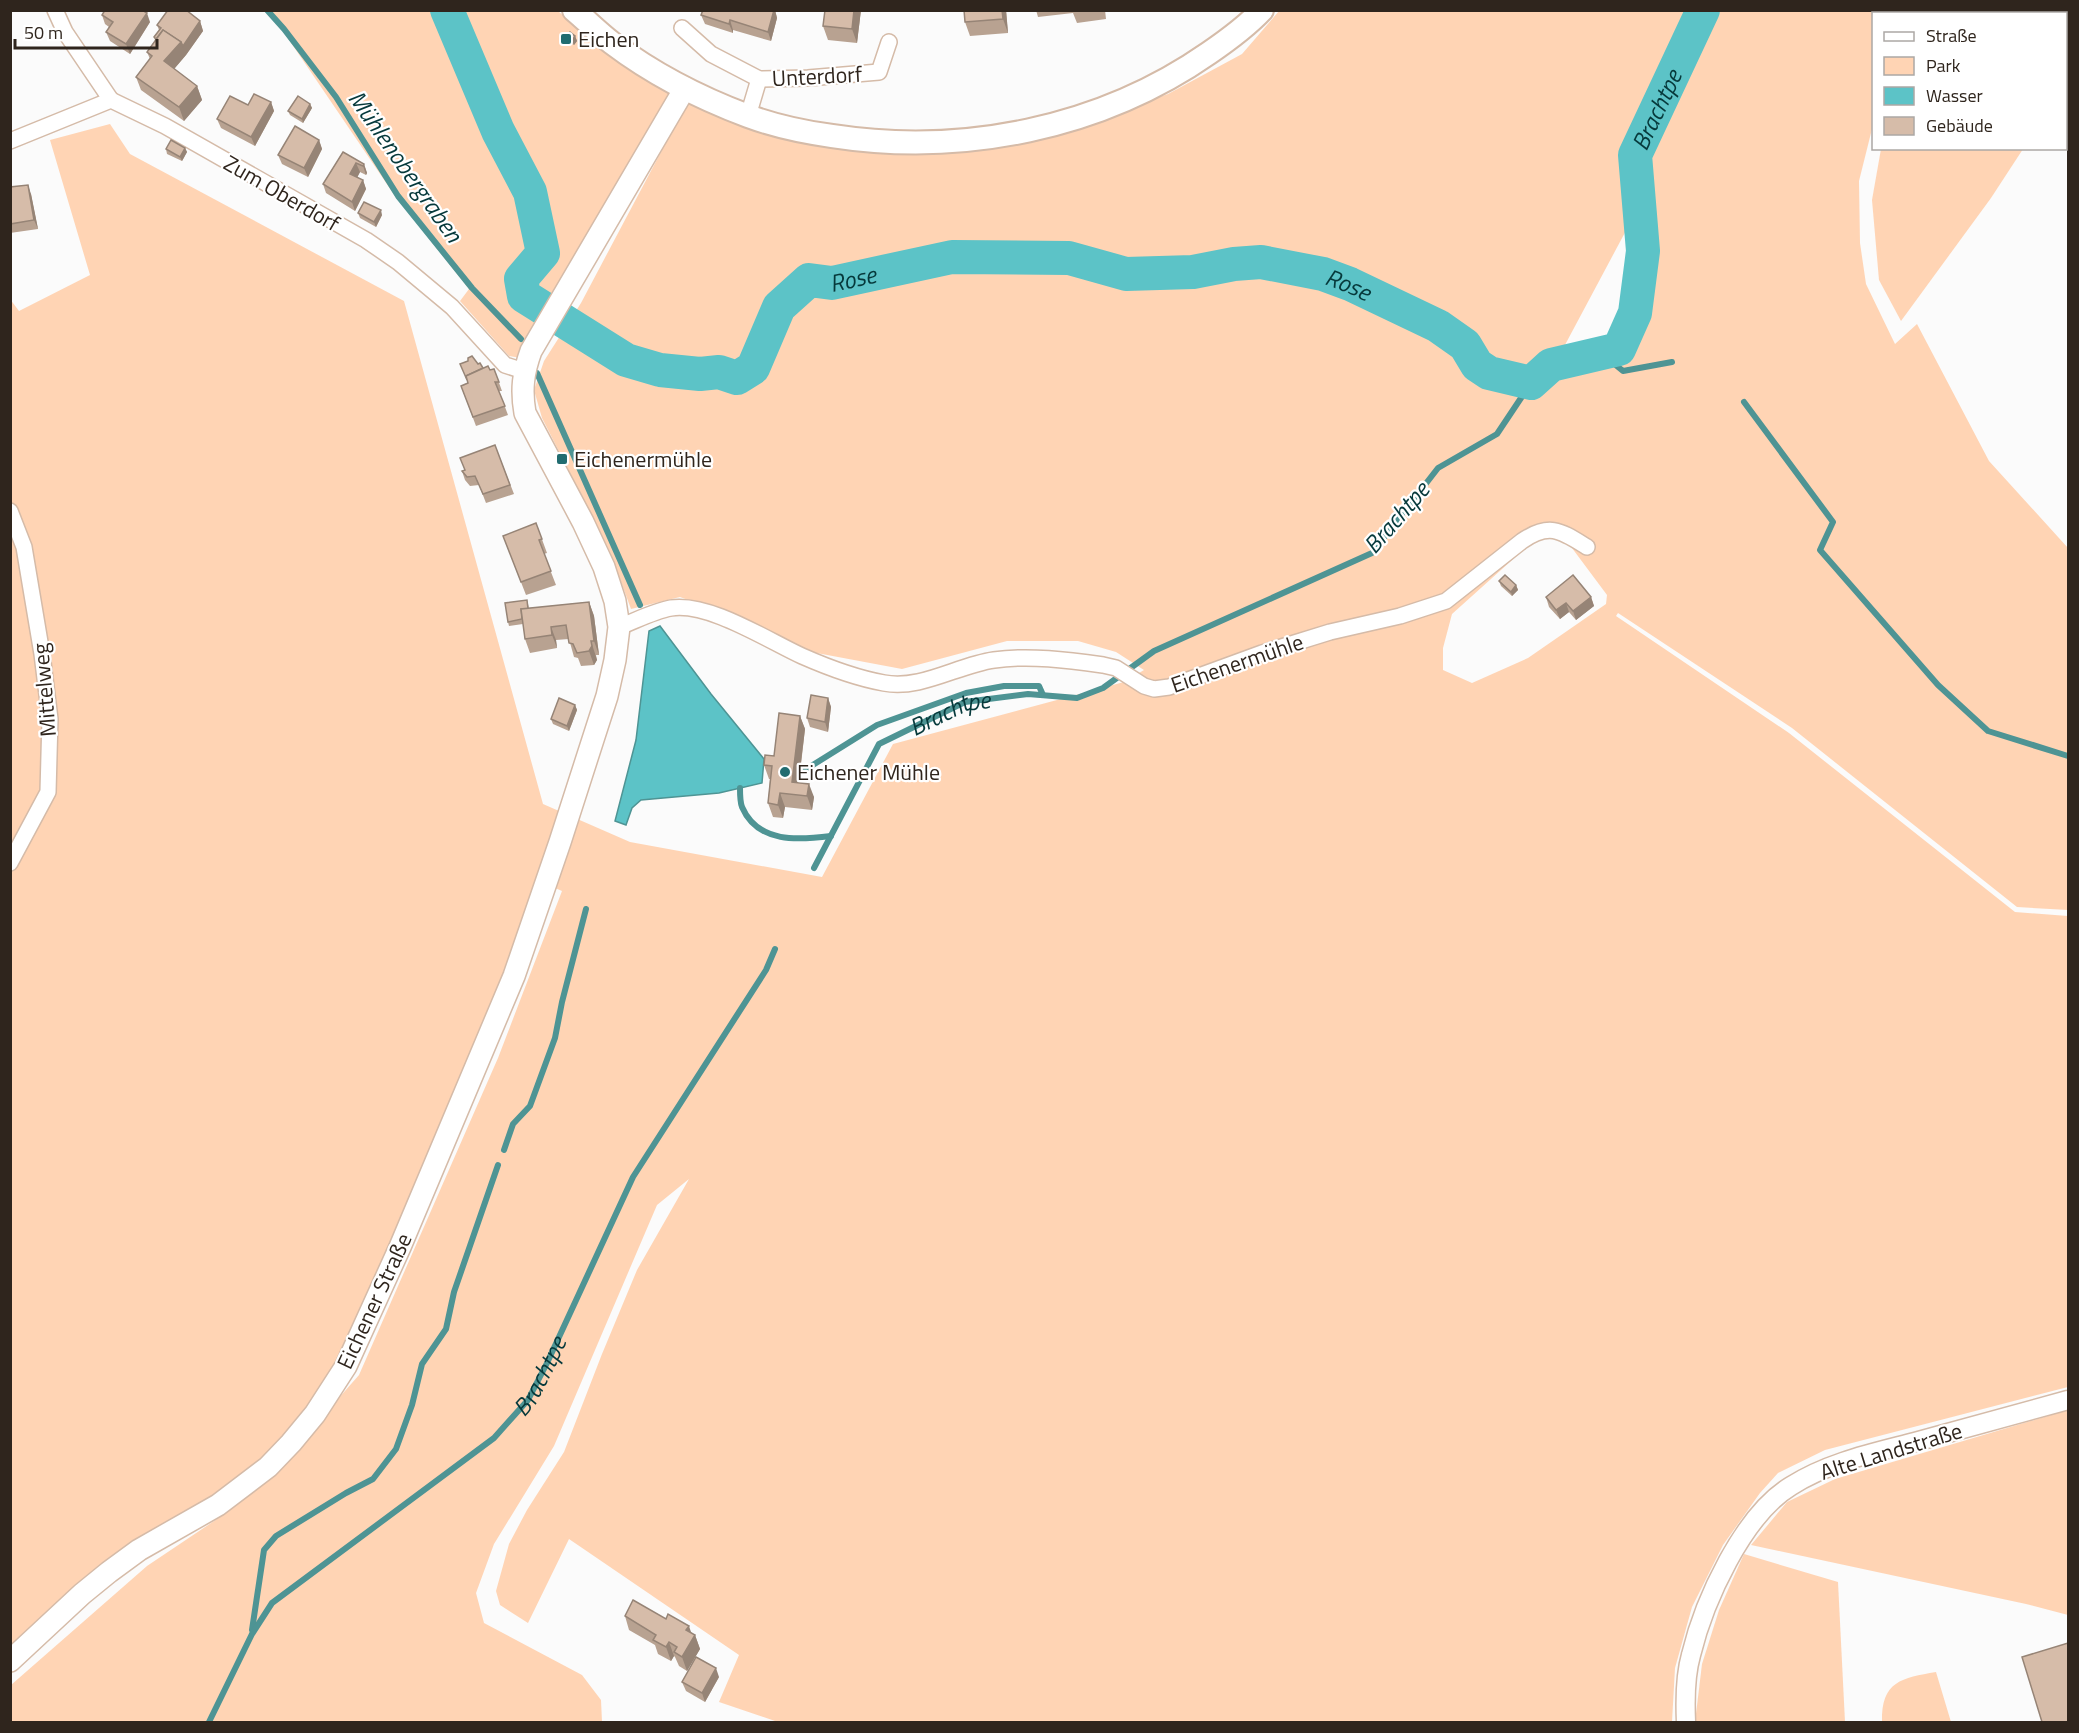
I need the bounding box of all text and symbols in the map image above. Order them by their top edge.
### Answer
scale bar [15,12,158,50]
legend [1872,12,2067,150]
text: 50 m [24,19,63,46]
place label: Eichen [578,22,639,56]
text: Straße [1926,22,1977,49]
marker: Eichen [559,32,573,46]
text: Park [1926,52,1961,79]
street label: Unterdorf [771,57,864,95]
water label: Brachtpe [1622,62,1691,156]
water label: Mühlenobergraben [340,82,473,250]
text: Wasser [1926,82,1983,109]
text: Gebäude [1926,112,1993,139]
street label: Zum Oberdorf [218,146,347,240]
water label: Rose [826,256,881,301]
water label: Rose [1320,258,1379,310]
place label: Eichenermühle [574,442,712,476]
marker: Eichenermühle [555,452,569,466]
water label: Brachtpe [1354,472,1439,561]
street label: Eichenermühle [1166,624,1308,702]
street label: Mittelweg [23,642,65,738]
water label: Brachtpe [903,681,994,745]
place label: Eichener Mühle [797,755,940,789]
marker: Eichener Mühle [778,765,792,779]
street label: Eichener Straße [328,1227,420,1375]
water label: Brachtpe [504,1329,576,1424]
street label: Alte Landstraße [1816,1413,1966,1489]

